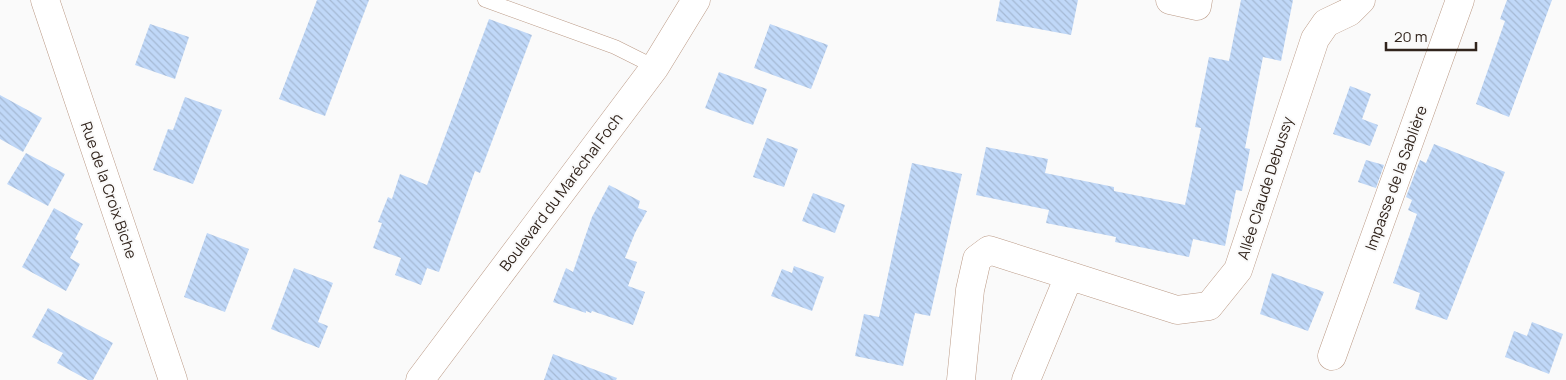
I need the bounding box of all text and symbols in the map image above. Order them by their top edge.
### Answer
scale bar [1386,20,1476,52]
text: 20 m [1394,26,1427,47]
street label: Impasse de la Sablière [1360,102,1432,253]
street label: Boulevard du Maréchal Foch [495,109,628,275]
street label: Allée Claude Debussy [1232,114,1298,262]
street label: Rue de la Croix Biche [76,119,142,262]

